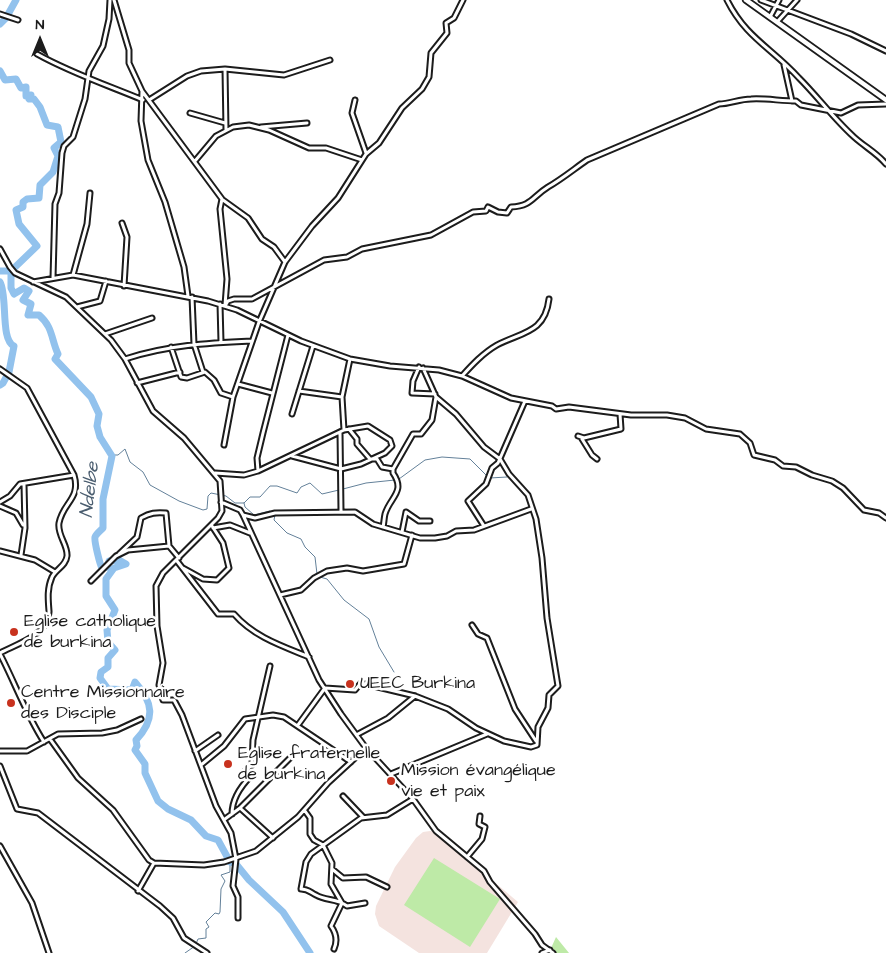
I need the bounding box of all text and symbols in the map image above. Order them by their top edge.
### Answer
north arrow [15,15,65,65]
text: N [36,15,44,35]
water label: Ndelbe [76,461,106,519]
place label: Eglise catholique de burkina [24,611,156,654]
marker: Eglise catholique de burkina [8,626,20,638]
place label: UEEC Burkina [360,673,475,695]
marker: UEEC Burkina [344,678,356,690]
place label: Centre Missionnaire des Disciple [21,682,185,724]
marker: Centre Missionnaire des Disciple [5,697,17,709]
place label: Eglise fraternelle de burkina [238,743,380,786]
marker: Eglise fraternelle de burkina [222,758,234,770]
place label: Mission évangélique vie et paix [401,760,556,802]
marker: Mission évangélique vie et paix [385,775,397,787]

